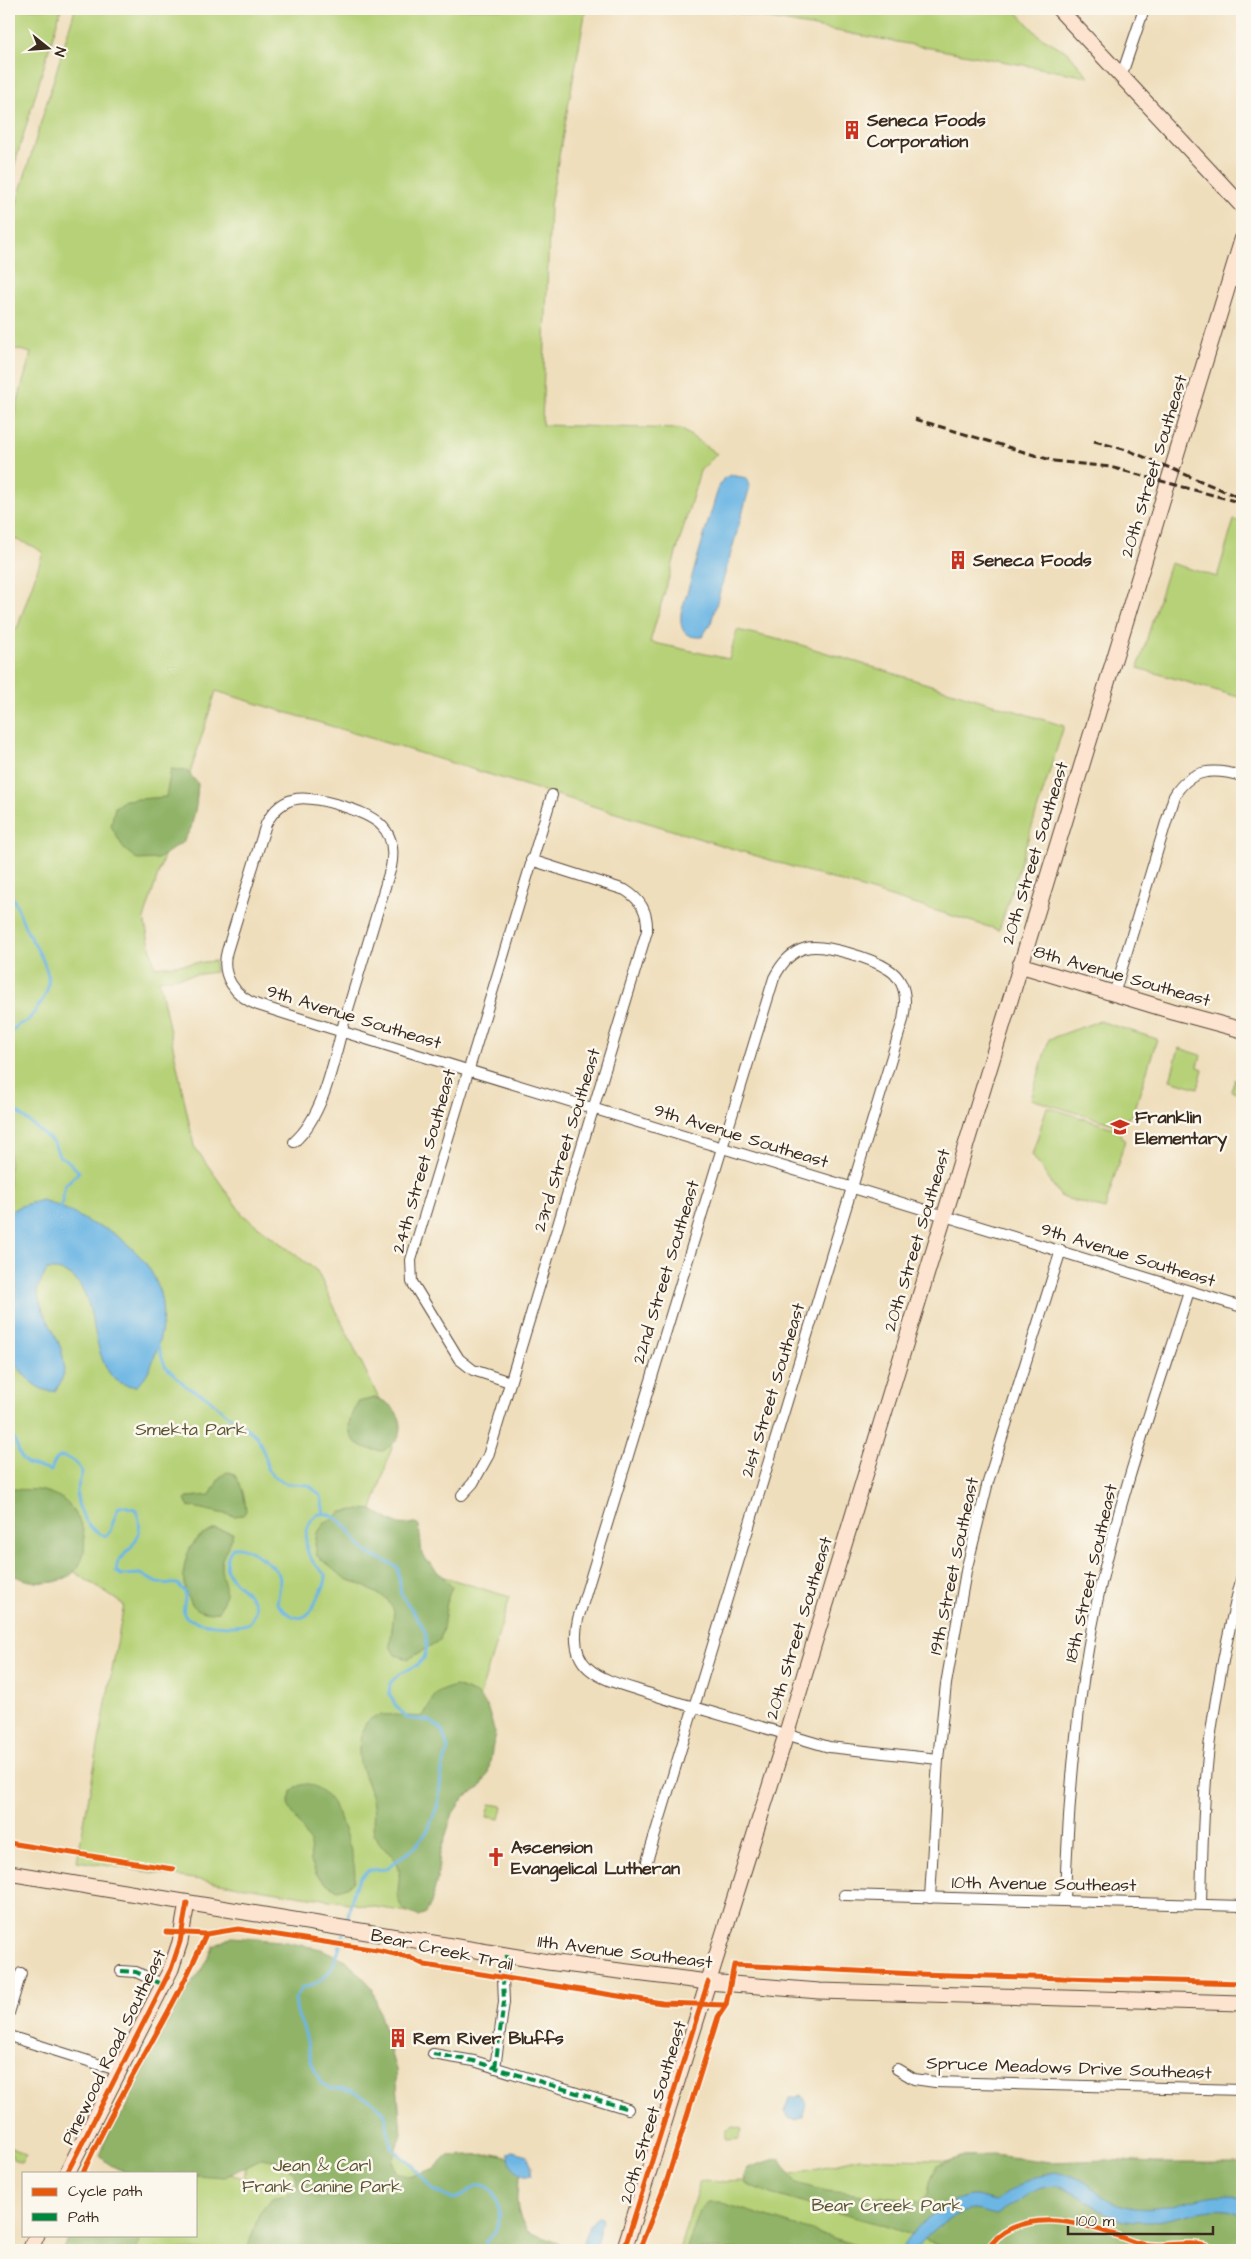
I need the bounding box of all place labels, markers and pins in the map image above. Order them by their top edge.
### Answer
place label: Seneca Foods Corporation [866,108,986,154]
building icon: Seneca Foods Corporation [841,119,863,141]
place label: Seneca Foods [972,548,1092,573]
building icon: Seneca Foods [947,549,969,571]
place label: Franklin Elementary [1135,1105,1227,1152]
school or university icon: Franklin Elementary [1109,1116,1131,1138]
place label: Ascension Evangelical Lutheran [511,1835,680,1882]
church icon: Ascension Evangelical Lutheran [485,1846,507,1868]
place label: Rem River Bluffs [413,2026,564,2051]
building icon: Rem River Bluffs [387,2027,409,2049]

